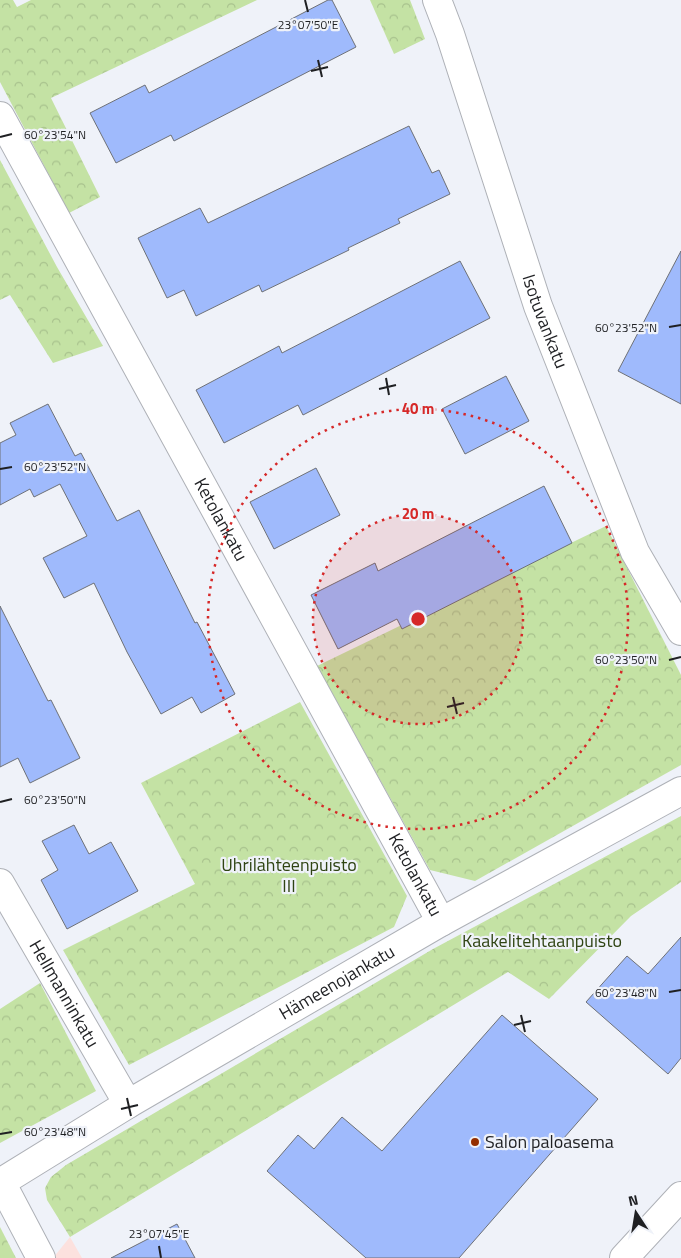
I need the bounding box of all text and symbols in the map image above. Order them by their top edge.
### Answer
text: 23°07'50"E [278,15,339,34]
text: 60°23'54"N [24,125,86,144]
street label: Isotuvankatu [516,271,575,372]
text: 60°23'52"N [595,318,657,337]
text: 40 m [402,397,434,420]
text: 60°23'52"N [24,457,86,476]
street label: Ketolankatu [187,473,255,566]
text: 20 m [402,502,434,525]
centre of rings [409,610,427,628]
text: 60°23'50"N [595,650,657,669]
text: 60°23'50"N [24,790,86,809]
street label: Ketolankatu [382,828,449,921]
park label: Uhrilähteenpuisto III [221,851,357,899]
park label: Kaakelitehtaanpuisto [462,927,622,954]
street label: Hellmanninkatu [23,935,106,1052]
street label: Hämeenojankatu [274,938,399,1026]
text: 60°23'48"N [595,983,657,1002]
text: 60°23'48"N [24,1122,86,1141]
place label: Salon paloasema [485,1128,614,1155]
marker: Salon paloasema [469,1136,481,1148]
north arrow [611,1188,661,1238]
text: N [626,1189,640,1211]
text: 23°07'45"E [129,1224,190,1243]

